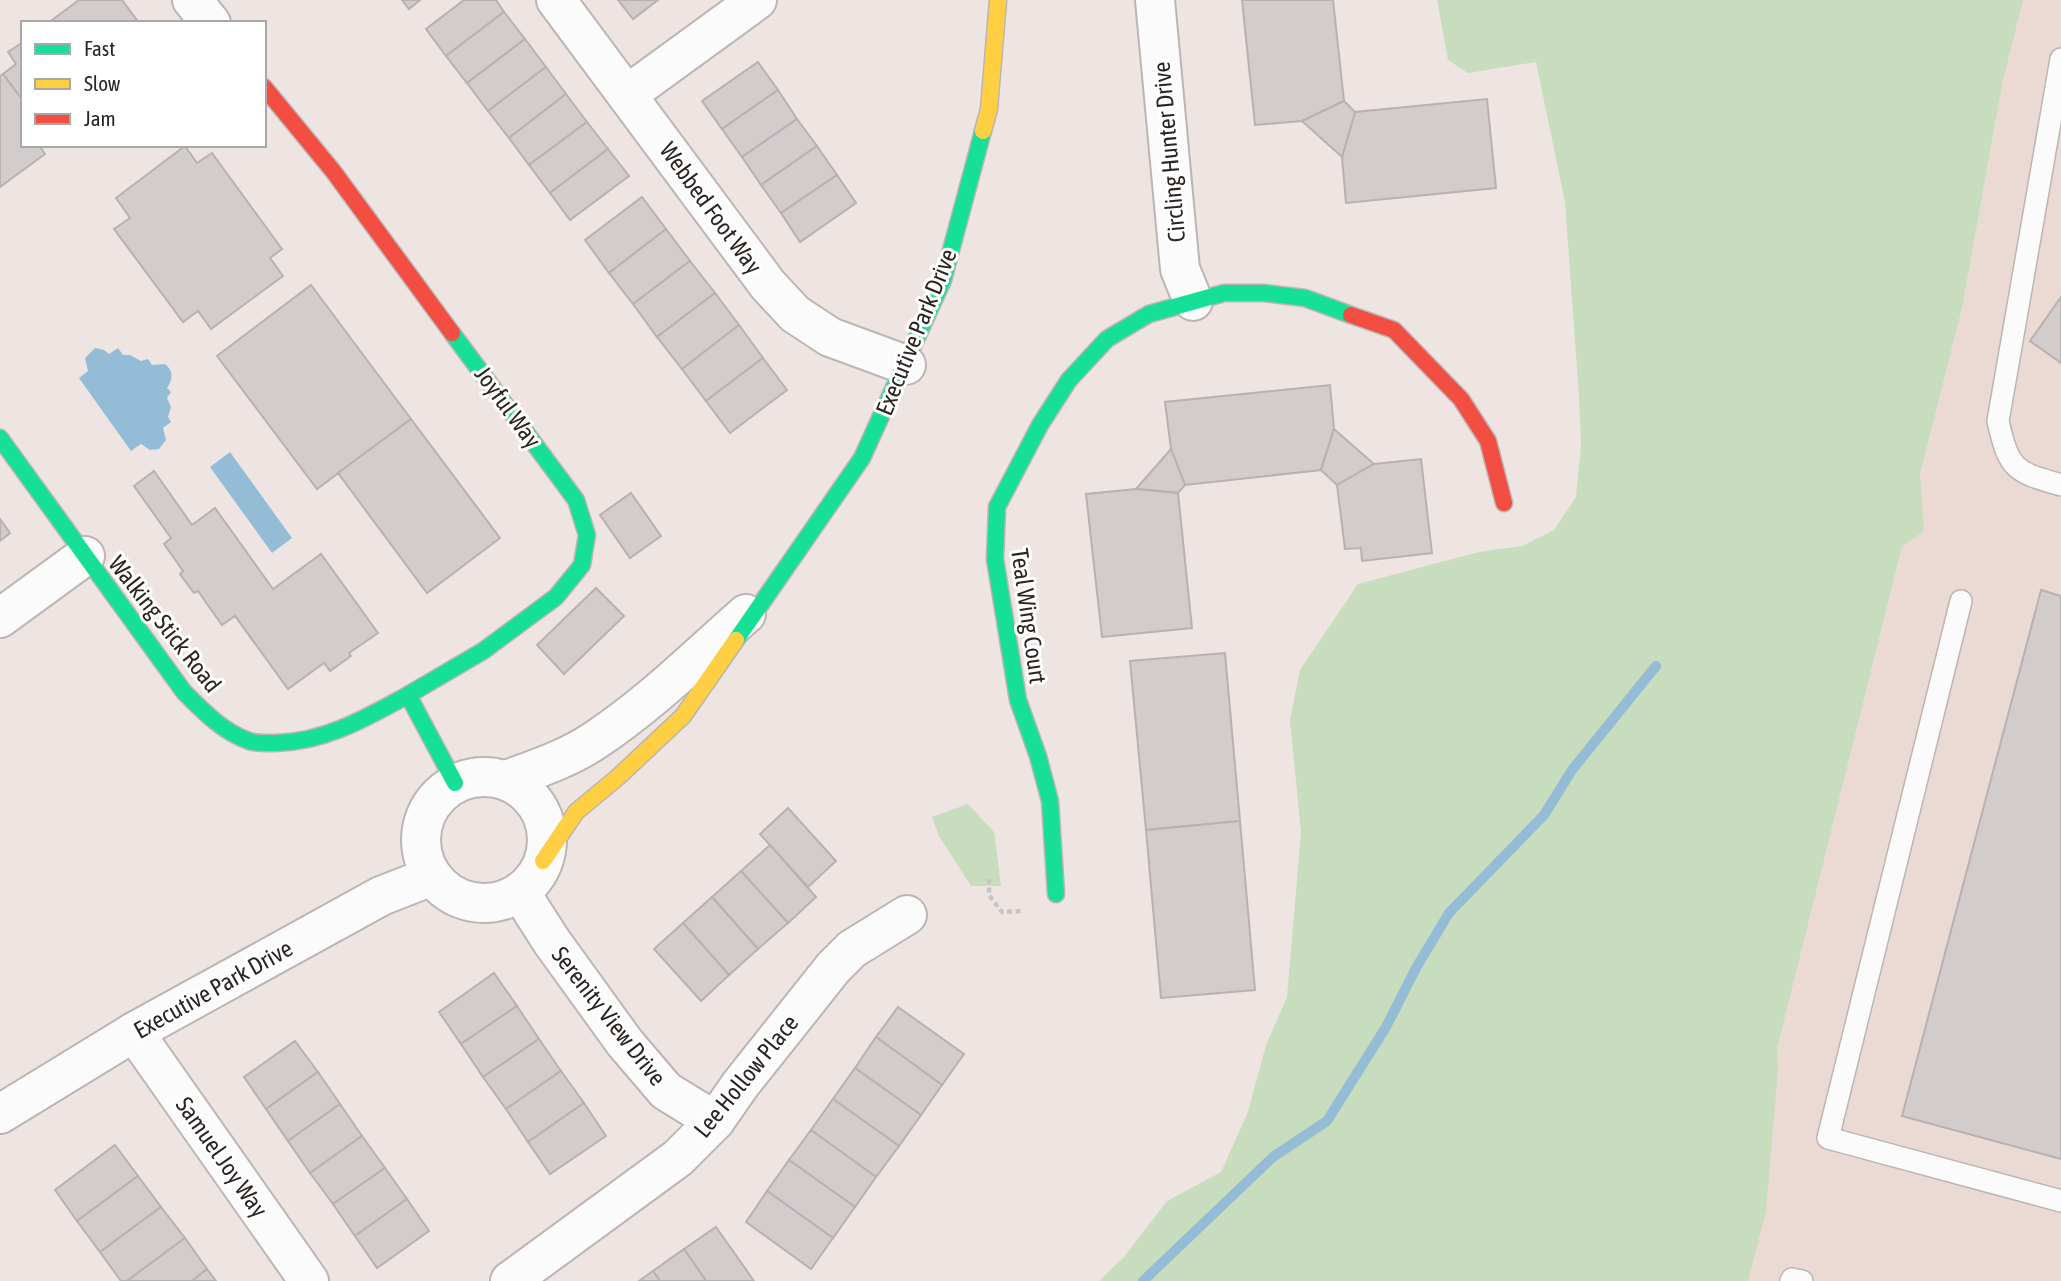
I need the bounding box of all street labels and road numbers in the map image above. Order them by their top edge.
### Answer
street label: Circling Hunter Drive [1148,61,1190,243]
street label: Webbed Foot Way [654,137,768,279]
street label: Executive Park Drive [870,245,962,419]
street label: Joyful Way [469,361,547,453]
street label: Teal Wing Court [1006,547,1052,685]
street label: Walking Stick Road [103,550,227,698]
street label: Executive Park Drive [129,934,297,1044]
street label: Serenity View Drive [547,941,671,1091]
street label: Lee Hollow Place [688,1009,804,1143]
street label: Samuel Joy Way [171,1092,273,1222]

